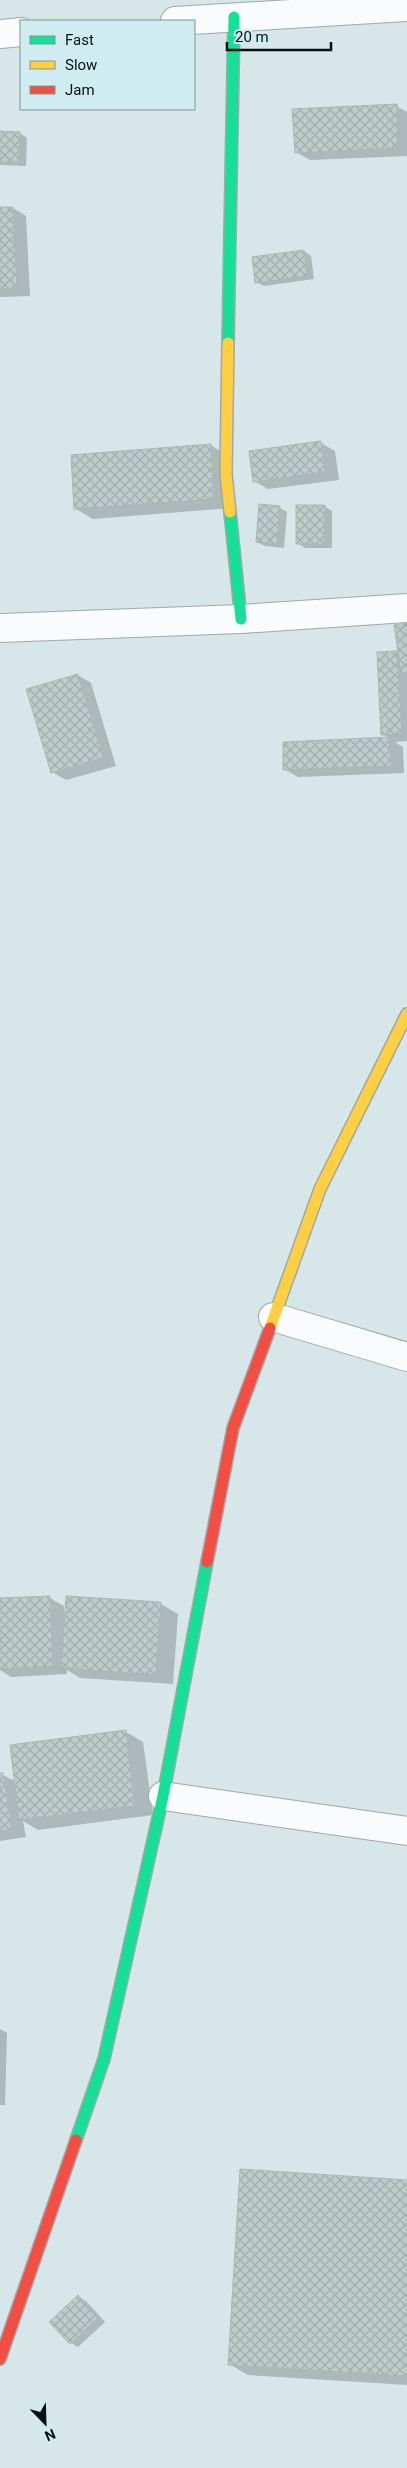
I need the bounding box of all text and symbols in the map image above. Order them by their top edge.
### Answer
legend [20,20,195,110]
scale bar [227,20,331,52]
text: 20 m [235,28,269,46]
text: Fast [65,31,94,49]
text: Slow [65,56,97,74]
text: Jam [65,81,95,99]
north arrow [20,2398,70,2448]
text: N [42,2426,58,2444]

